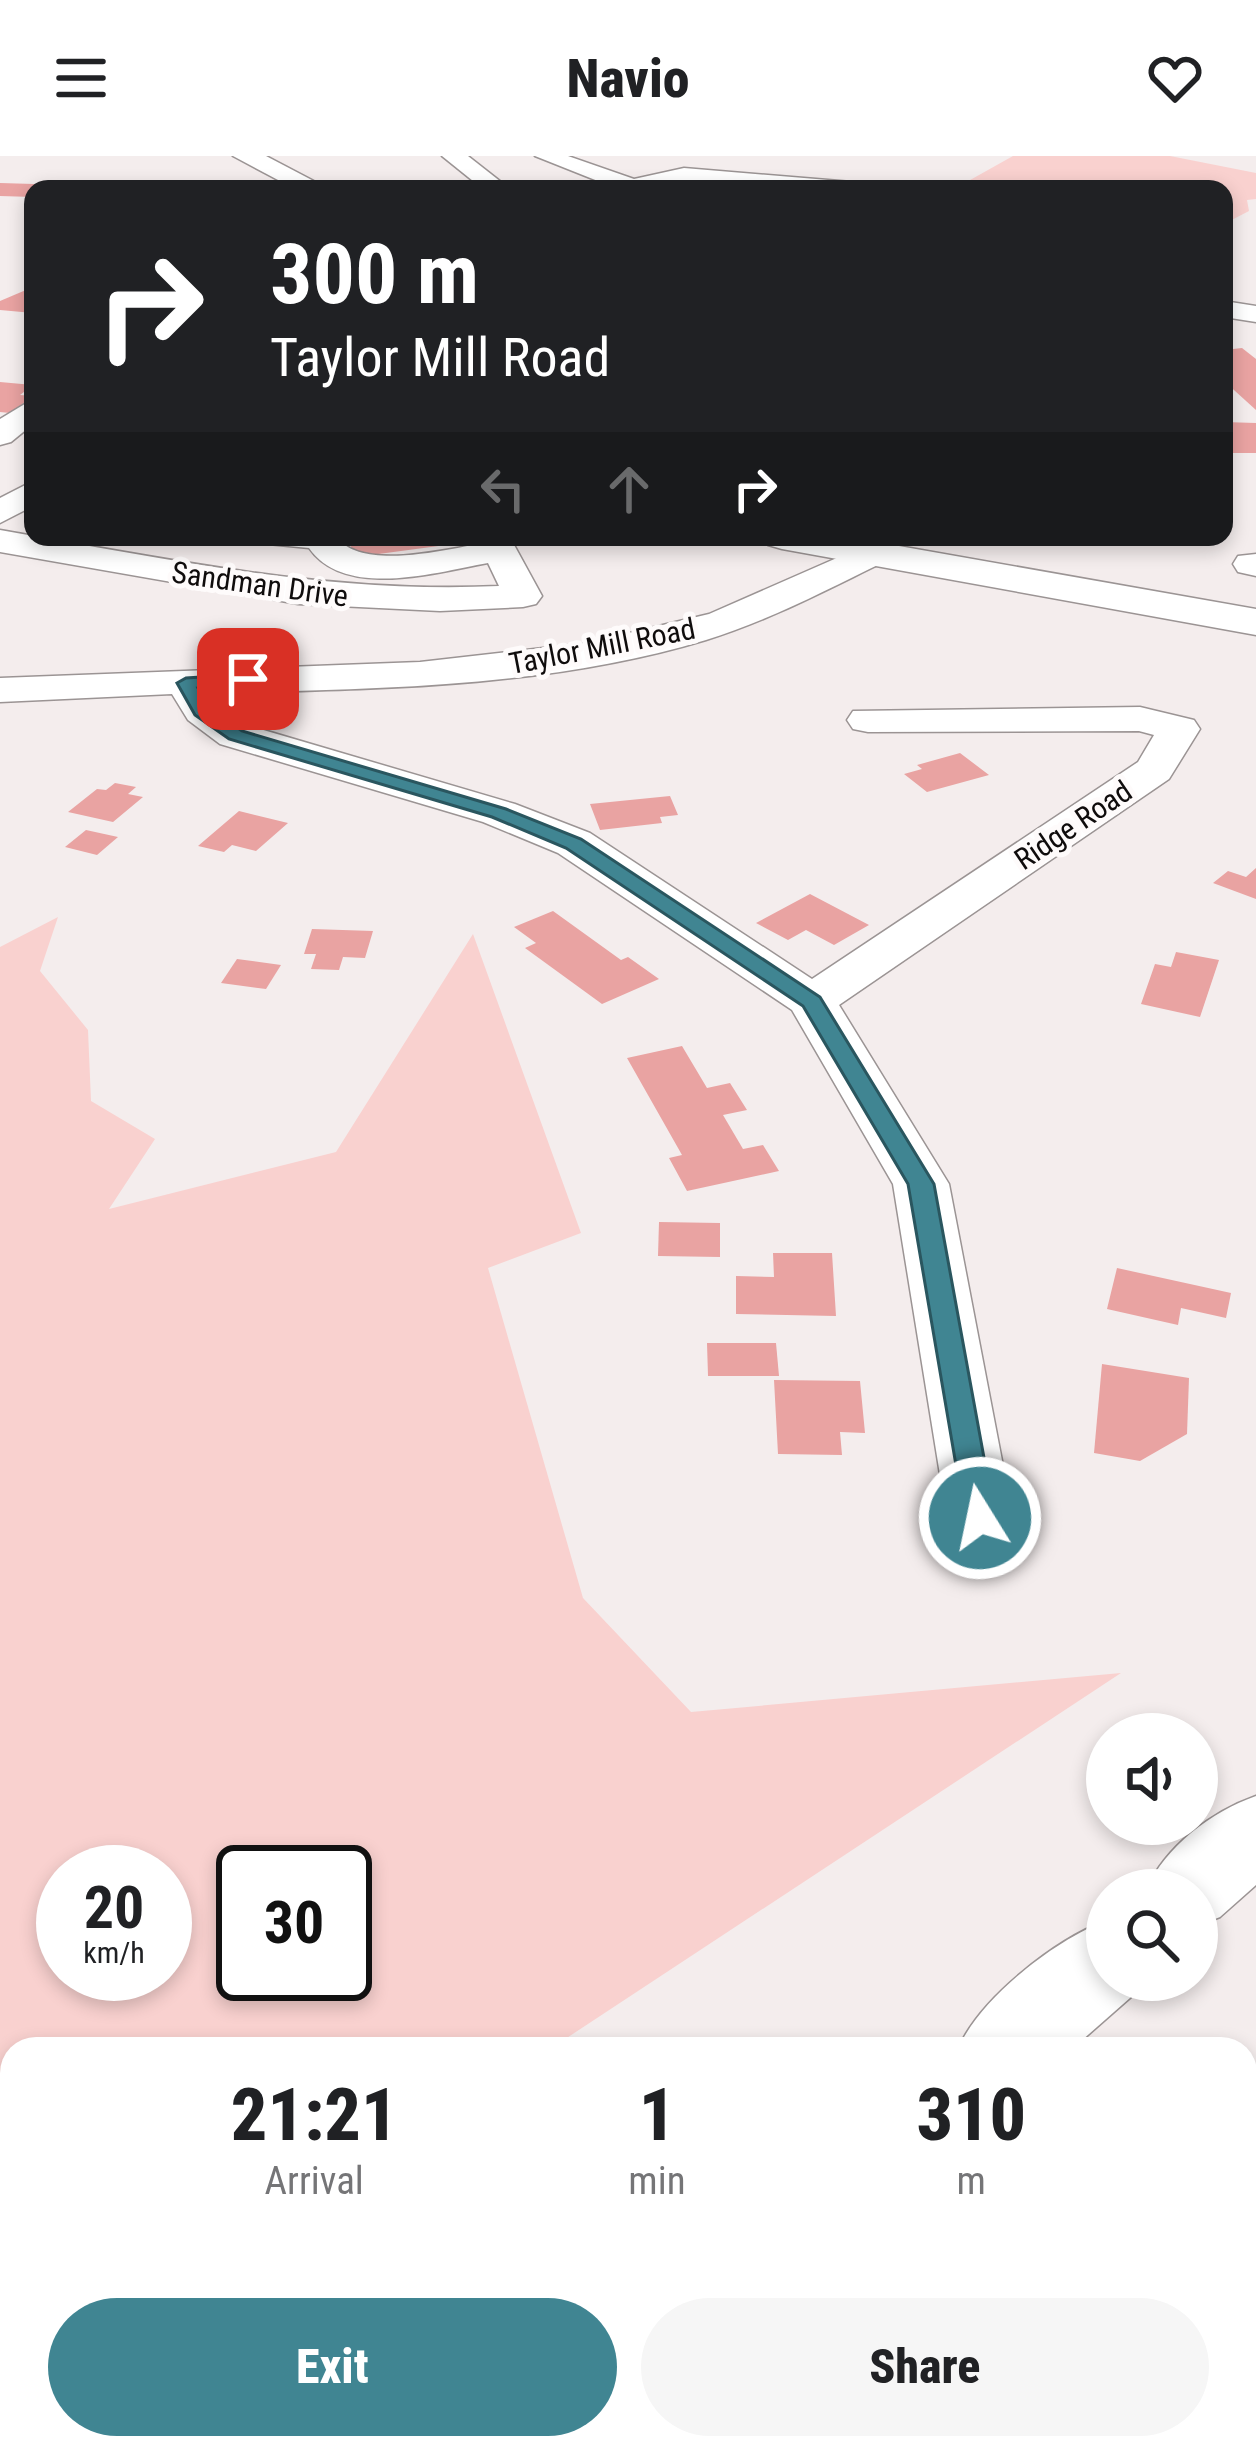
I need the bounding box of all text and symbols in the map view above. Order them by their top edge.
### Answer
icon: menu [48,45,114,111]
icon: heart [1142,45,1208,111]
text: Navio [566,47,690,110]
text: 300 m [270,225,479,324]
icon: right [72,228,228,384]
text: Taylor Mill Road [270,326,610,389]
icon: left [470,456,536,522]
icon: ahead [596,456,662,522]
icon: right [722,456,788,522]
street label: Sandman Drive [170,554,350,614]
street label: Taylor Mill Road [506,611,698,681]
pin [197,628,299,730]
icon: arrive [215,646,281,712]
street label: Ridge Road [1008,773,1138,877]
position arrow [917,1455,1043,1581]
map controls [1086,1713,1218,2001]
button: sound [1086,1713,1218,1845]
speed limit sign: 30 [216,1845,372,2001]
button: search [1086,1869,1218,2001]
text: 20 [84,1872,144,1943]
text: km/h [83,1935,145,1970]
text: 21:21 [231,2073,398,2158]
text: 1 [639,2073,675,2158]
text: 310 [916,2073,1026,2158]
text: Arrival [265,2158,364,2204]
text: min [628,2158,686,2204]
text: m [957,2158,986,2204]
button: Exit [48,2298,617,2436]
button: Share [641,2298,1209,2436]

